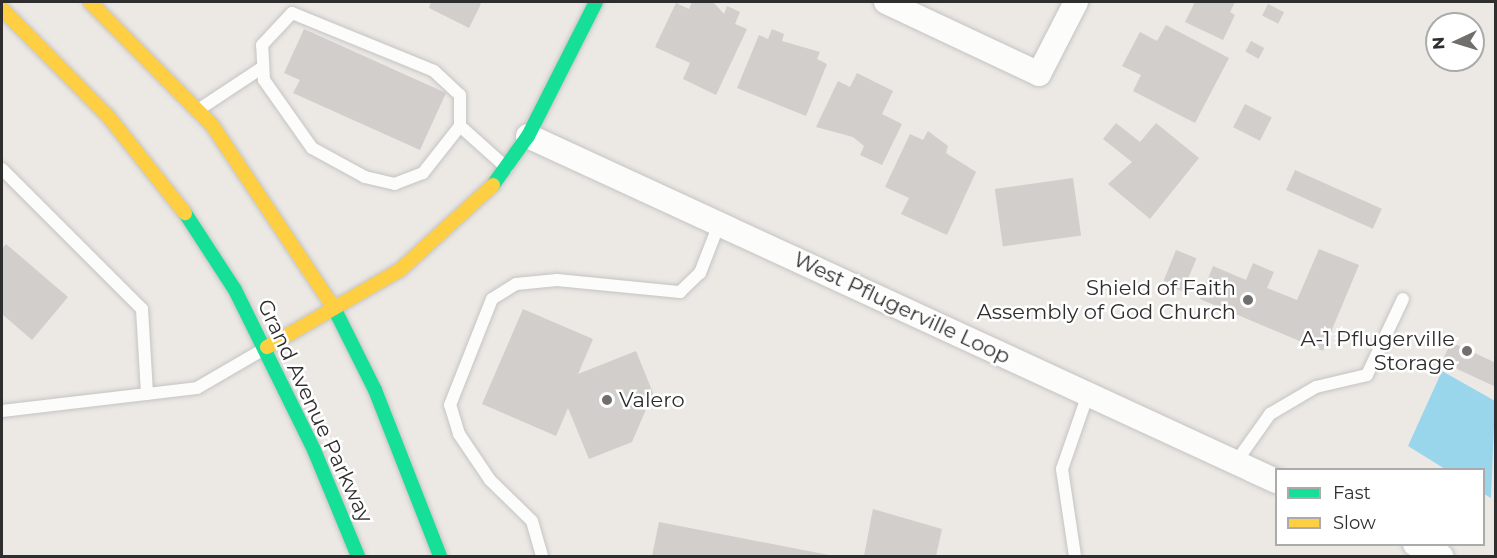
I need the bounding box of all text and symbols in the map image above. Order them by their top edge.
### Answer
north arrow [1425,12,1485,72]
text: N [1429,36,1448,50]
street label: West Pflugerville Loop [790,247,1014,369]
place label: Shield of Faith Assembly of God Church [977,275,1236,325]
marker: Shield of Faith Assembly of God Church [1241,293,1255,307]
street label: Grand Avenue Parkway [252,295,378,527]
place label: A-1 Pflugerville Storage [1301,326,1455,376]
marker: A-1 Pflugerville Storage [1460,344,1474,358]
place label: Valero [619,387,685,413]
marker: Valero [600,393,614,407]
legend [1275,468,1485,546]
text: Fast [1333,482,1371,504]
text: Slow [1333,512,1376,534]

